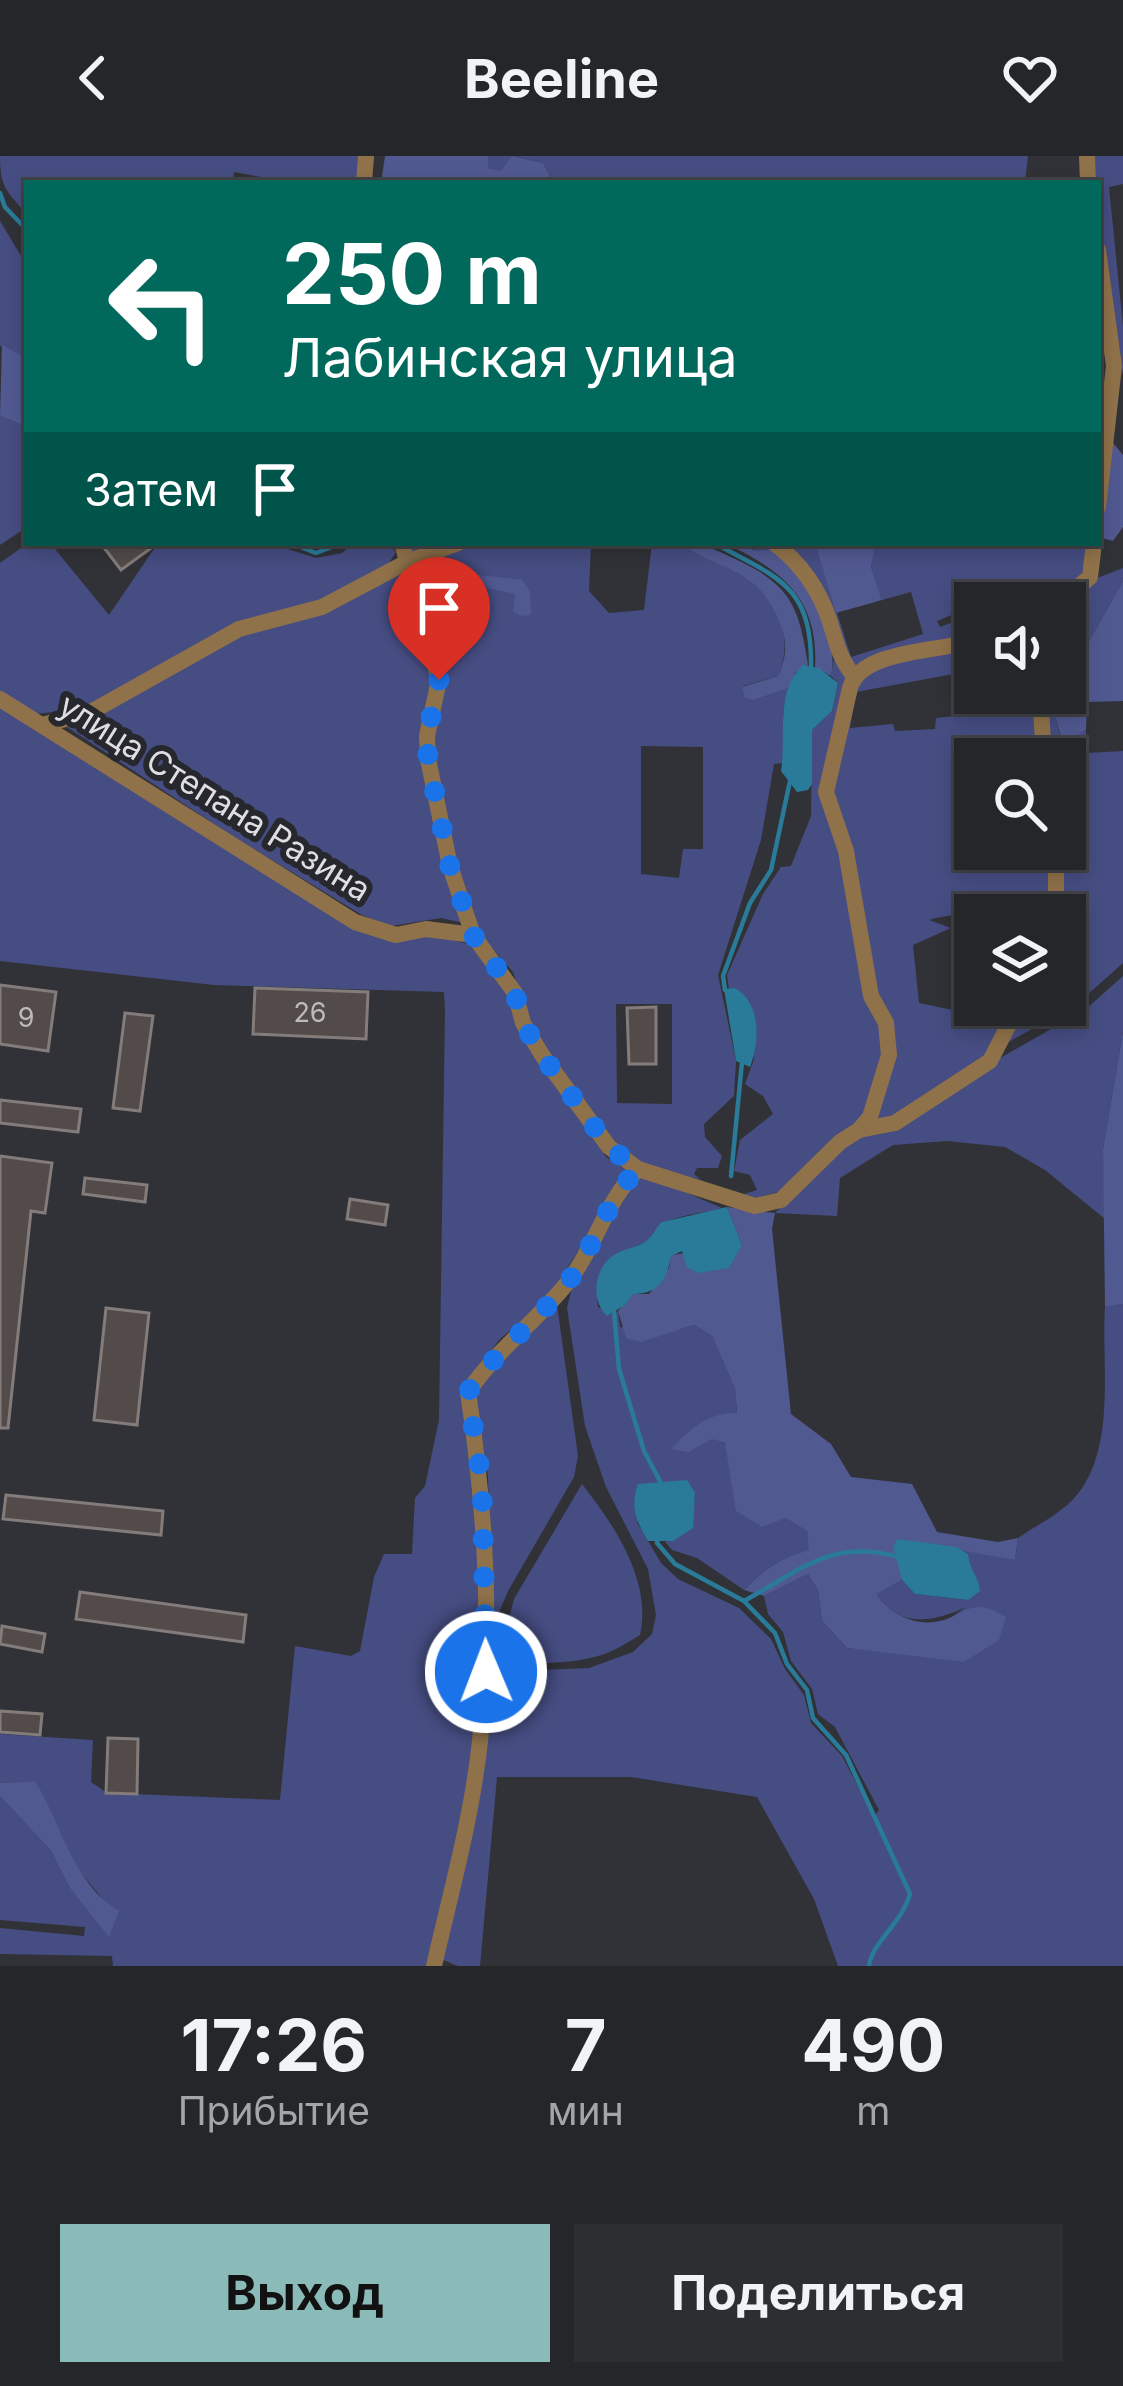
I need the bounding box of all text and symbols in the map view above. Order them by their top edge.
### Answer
icon: back [60,45,126,111]
icon: heart [997,45,1063,111]
text: Beeline [464,46,659,111]
text: 250 m [282,223,542,324]
icon: left [84,228,240,384]
text: Лабинская улица [282,325,738,390]
icon: arrive [242,456,308,522]
text: Затем [84,462,218,517]
pin [388,557,490,680]
icon: arrive [406,575,472,641]
map controls [954,582,1086,1026]
button: sound [954,582,1086,714]
street label: улица Степана Разина [52,685,378,909]
button: search [954,738,1086,870]
button: layers [954,894,1086,1026]
house number: 26 [293,996,327,1029]
house number: 9 [18,1001,34,1034]
position arrow [423,1609,549,1735]
text: 17:26 [180,2001,367,2088]
text: 7 [565,2001,607,2088]
text: 490 [801,2001,945,2088]
text: Прибытие [178,2087,370,2134]
text: мин [548,2087,624,2134]
text: m [856,2087,890,2134]
button: Выход [60,2224,550,2362]
button: Поделиться [574,2224,1063,2362]

